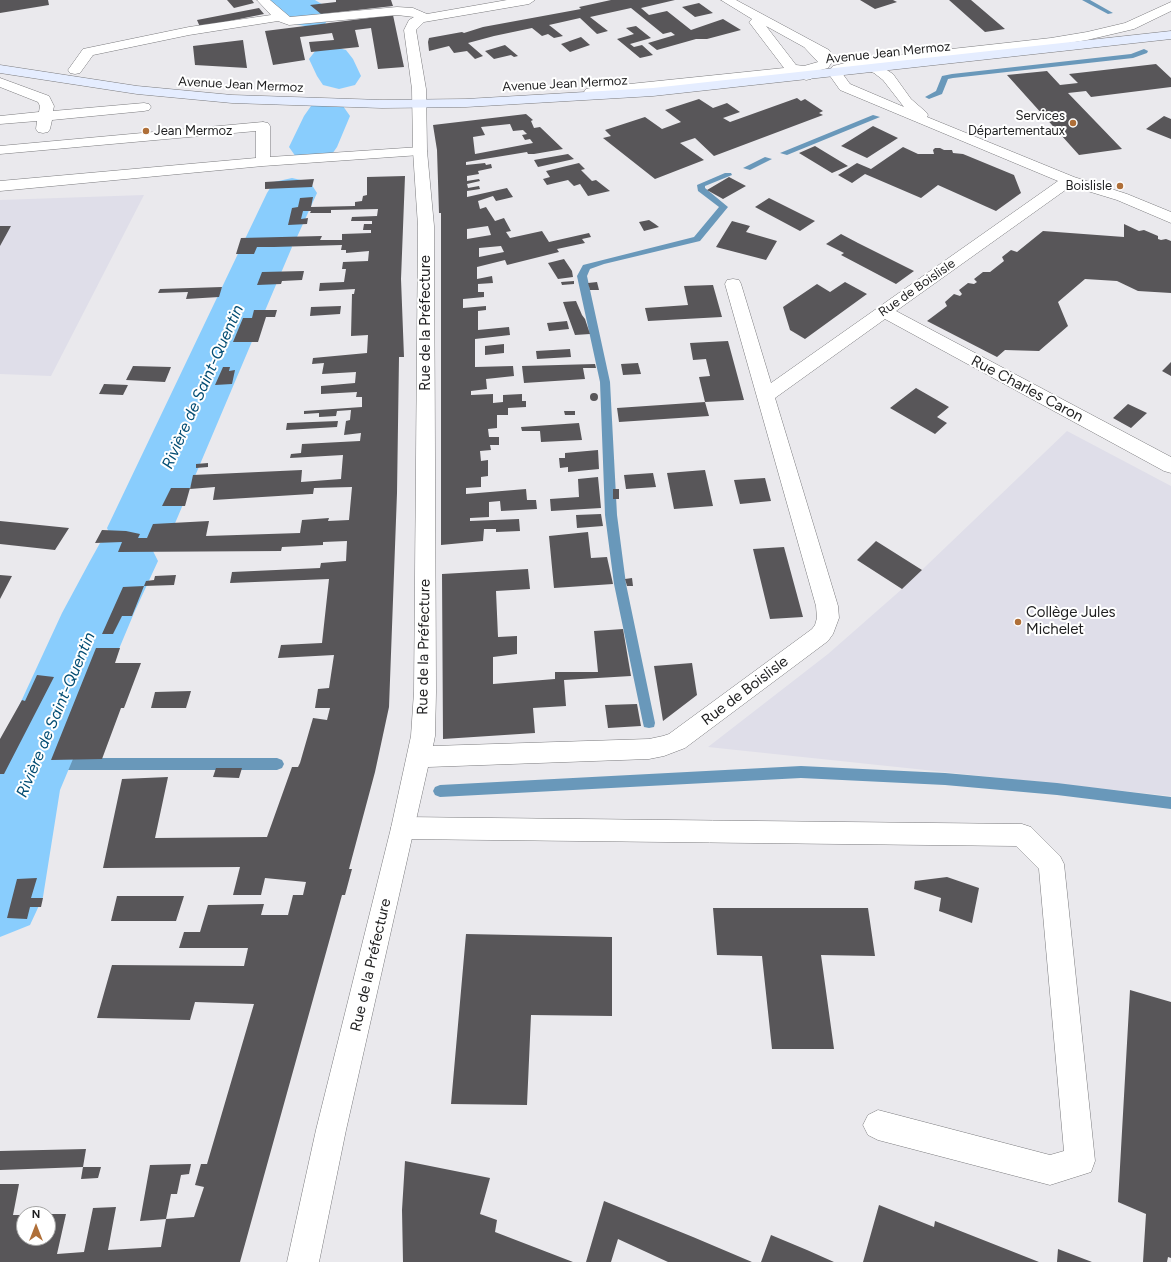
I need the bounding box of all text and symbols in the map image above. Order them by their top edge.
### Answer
street label: Avenue Jean Mermoz [825,39,951,67]
street label: Avenue Jean Mermoz [502,73,628,95]
street label: Avenue Jean Mermoz [178,74,304,96]
place label: Services Départementaux [968,108,1065,139]
marker: Services Départementaux [1068,118,1078,128]
place label: Jean Mermoz [154,123,232,139]
marker: Jean Mermoz [141,126,151,136]
place label: Boislisle [1066,178,1112,194]
marker: Boislisle [1115,181,1125,191]
street label: Rue de la Préfecture [417,255,435,391]
street label: Rue de Boislisle [876,256,958,320]
water label: Rivière de Saint-Quentin [158,302,248,472]
street label: Rue Charles Caron [968,352,1086,426]
street label: Rue de la Préfecture [414,579,434,715]
place label: Collège Jules Michelet [1026,604,1116,639]
marker: Collège Jules Michelet [1013,617,1023,627]
water label: Rivière de Saint-Quentin [12,630,100,800]
street label: Rue de Boislisle [698,653,792,729]
street label: Rue de la Préfecture [347,897,395,1033]
north arrow [16,1206,56,1246]
text: N [32,1208,40,1221]

